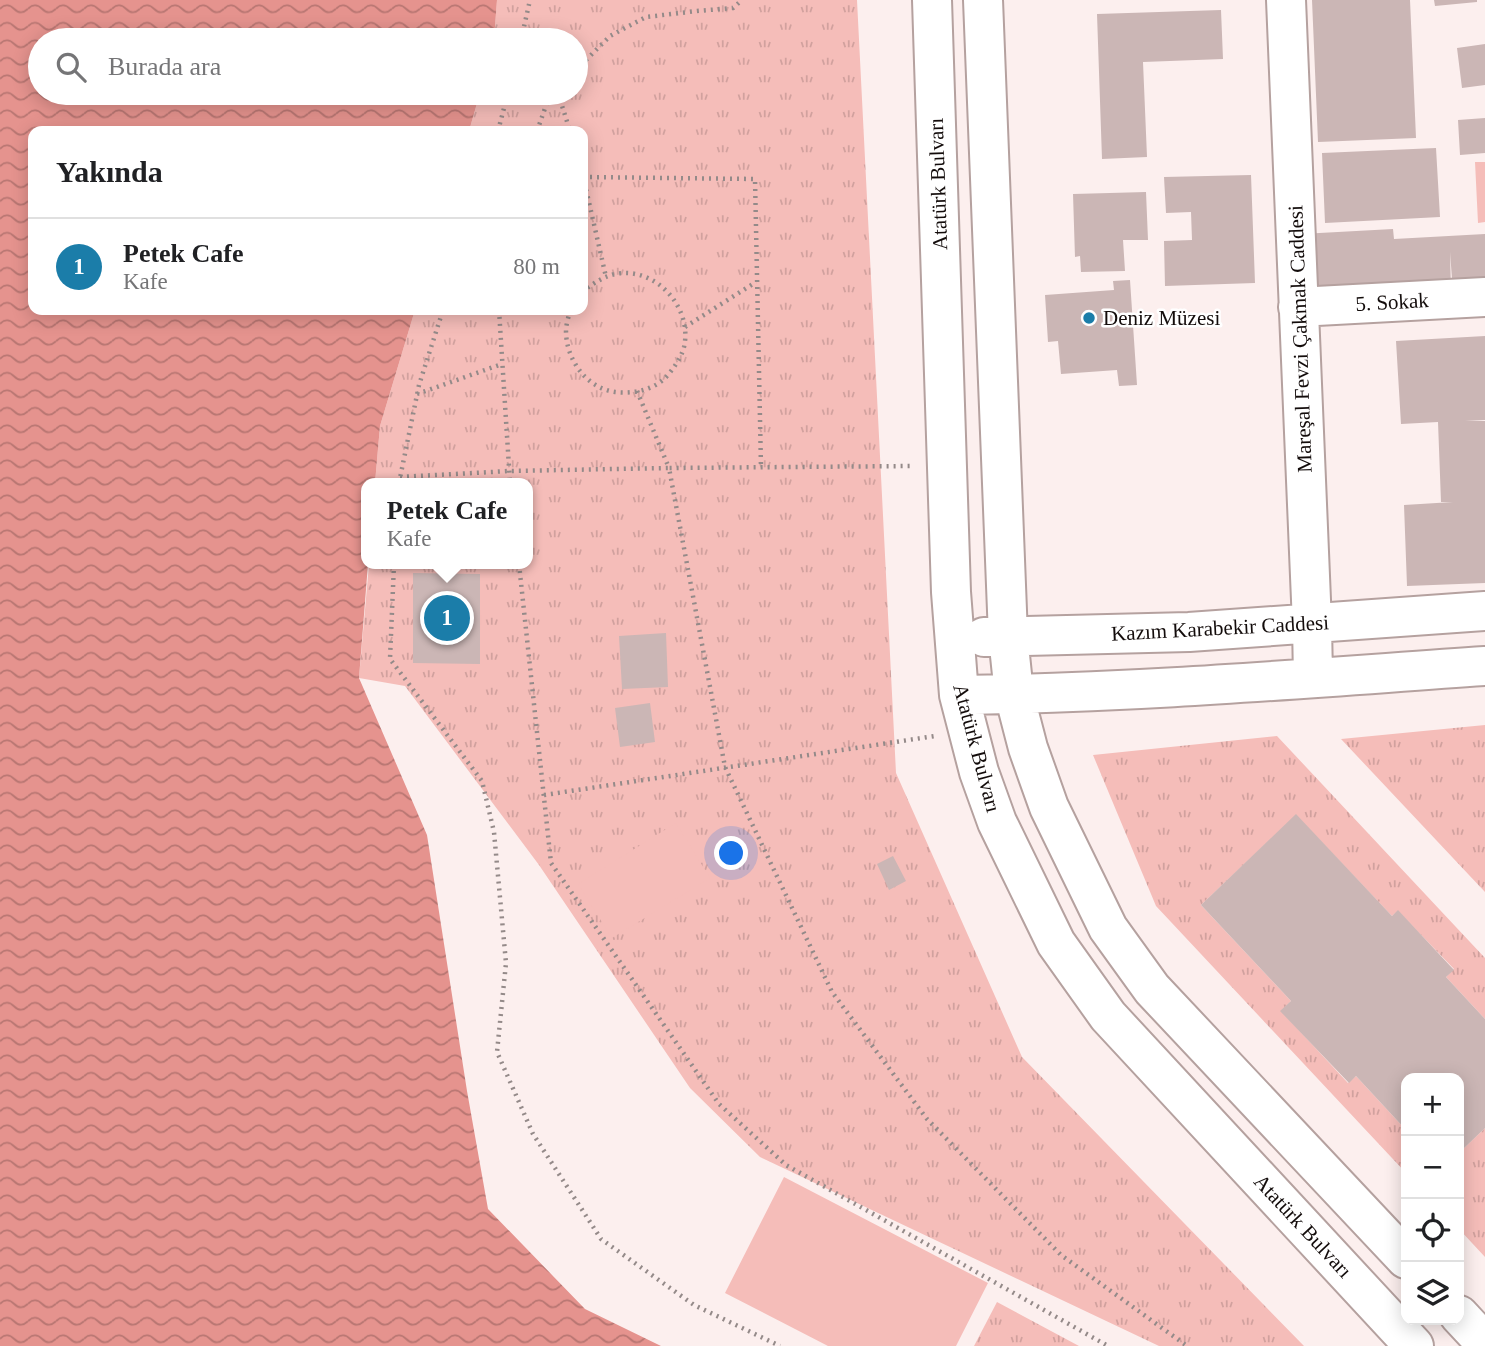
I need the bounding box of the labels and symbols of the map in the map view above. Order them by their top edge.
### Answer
street label: Atatürk Bulvarı [924,117,952,251]
street label: Mareşal Fevzi Çakmak Caddesi [1283,205,1317,473]
street label: 5. Sokak [1355,288,1430,316]
place label: Deniz Müzesi [1103,306,1220,330]
marker: Deniz Müzesi [1081,310,1097,326]
pin: 1 [424,592,470,644]
street label: Kazım Karabekir Caddesi [1110,610,1330,646]
street label: Atatürk Bulvarı [948,681,1006,815]
your location [714,836,748,870]
street label: Atatürk Bulvarı [1249,1169,1357,1283]

